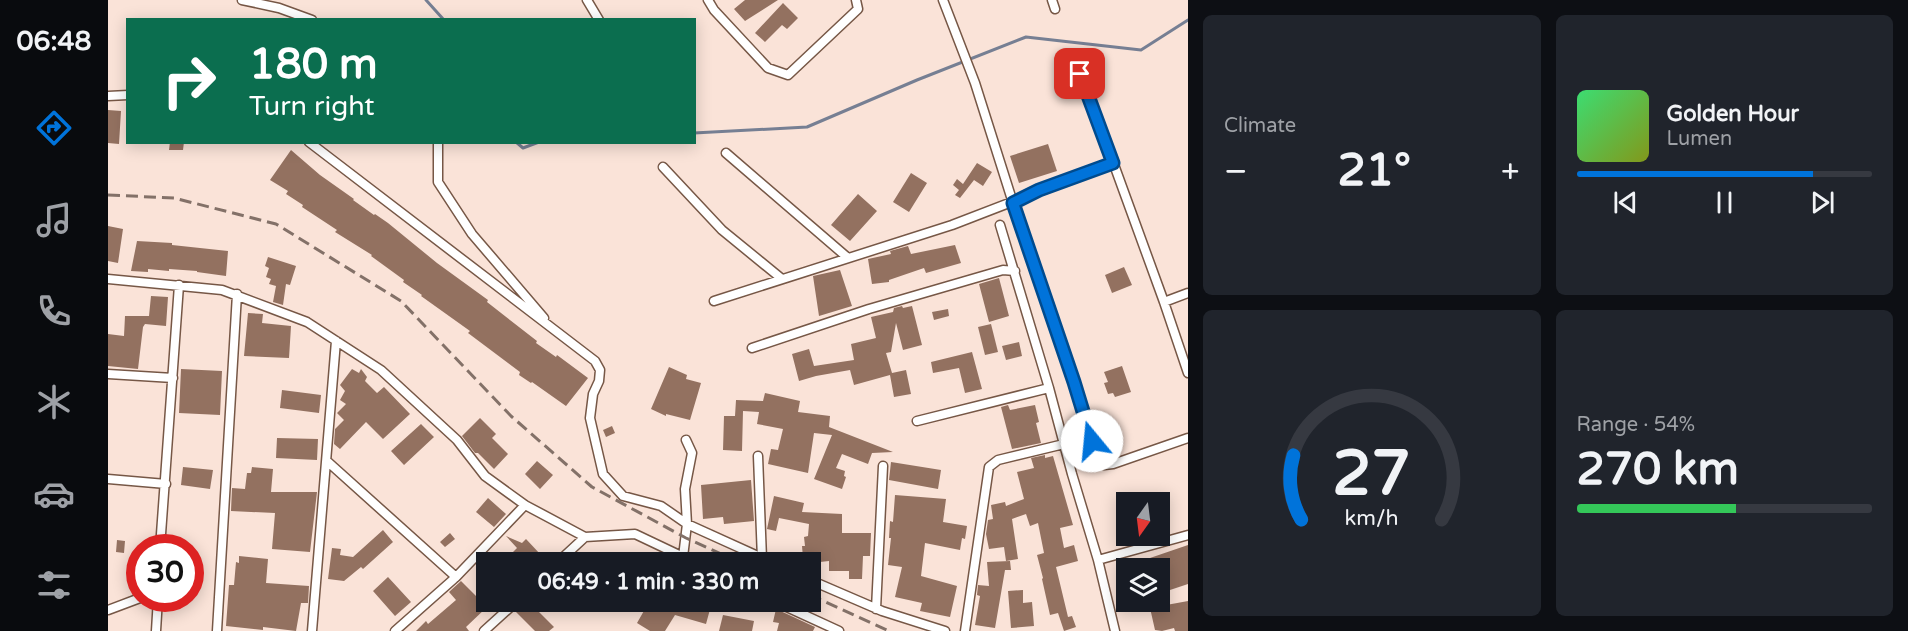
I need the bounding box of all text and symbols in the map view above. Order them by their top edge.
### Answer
text: 06:48 [17,25,91,58]
text: 180 m [249,39,378,90]
icon: right [150,42,228,120]
pin [1054,48,1105,99]
icon: arrive [1063,57,1096,90]
text: Turn right [249,90,375,123]
text: Golden Hour [1667,101,1799,127]
icon: directions [33,107,75,149]
text: Climate [1224,114,1296,138]
text: Lumen [1667,127,1732,151]
text: 21° [1337,144,1411,198]
text: − [1224,152,1248,191]
text: + [1501,152,1519,191]
icon: previous [1609,186,1642,219]
icon: pause [1708,186,1741,219]
icon: next [1806,186,1839,219]
icon: music [33,199,75,241]
icon: phone [33,290,75,332]
icon: climate [33,381,75,423]
position arrow [1060,409,1124,473]
text: Range · 54% [1577,413,1695,437]
text: 27 [1333,437,1411,512]
text: 270 km [1577,443,1739,497]
icon: car [33,473,75,515]
north arrow [1116,492,1170,546]
map controls [1116,492,1170,612]
text: km/h [1345,505,1399,531]
speed limit sign: 30 [126,534,204,612]
button: layers [1116,558,1170,612]
icon: filters [33,564,75,606]
text: 06:49 · 1 min · 330 m [538,569,759,595]

